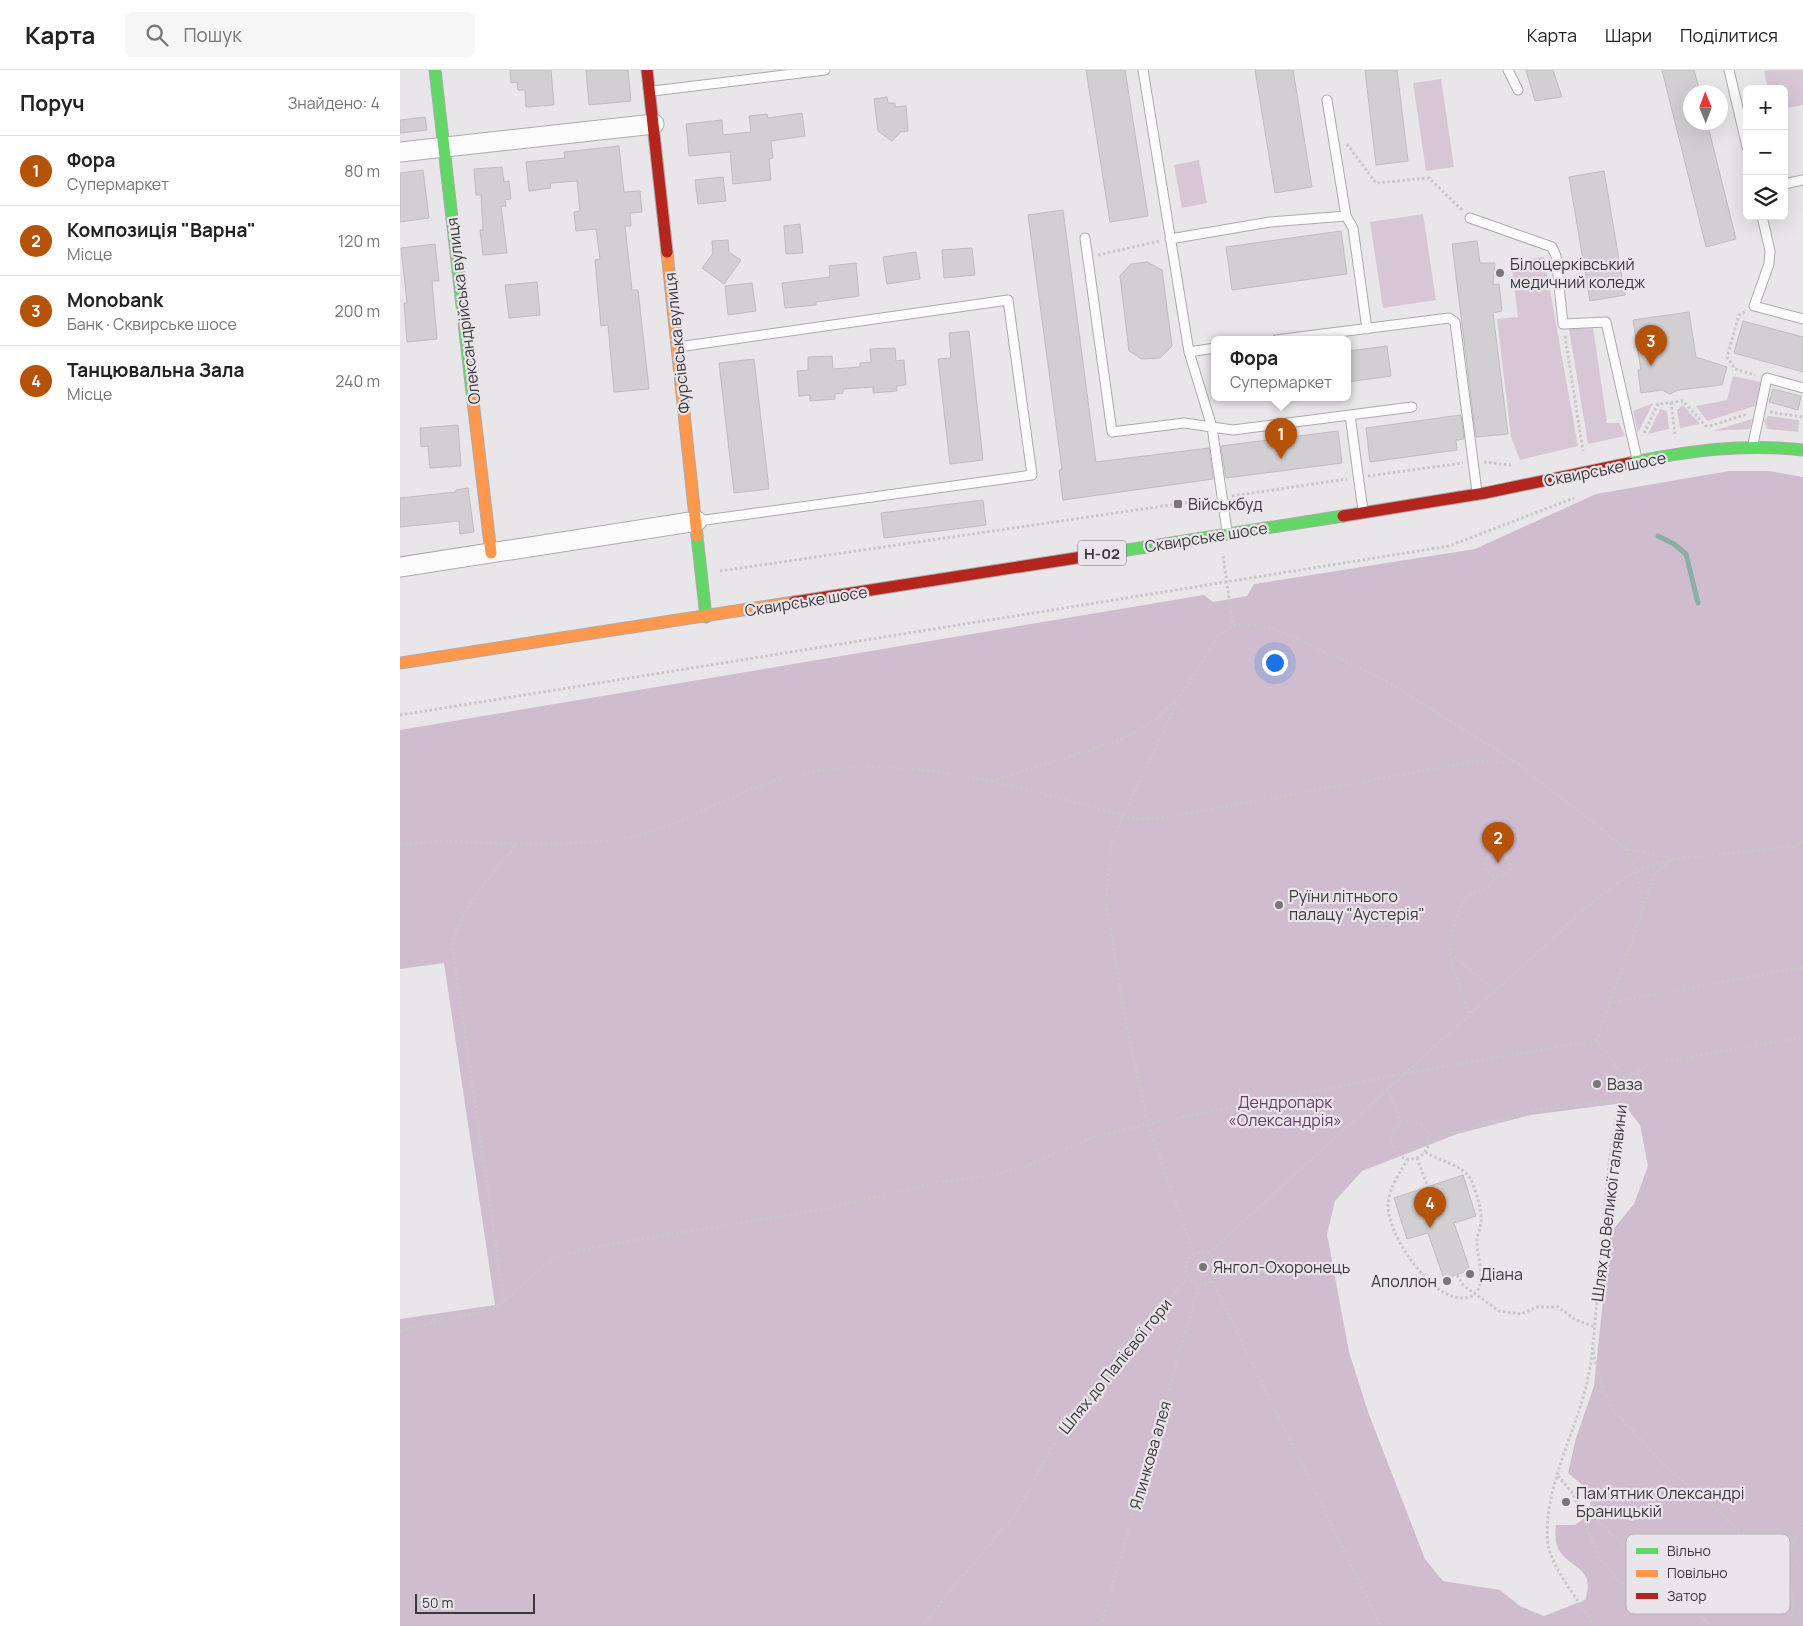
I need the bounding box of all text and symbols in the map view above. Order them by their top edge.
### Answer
search box [125,12,475,57]
text: Карта [25,18,95,51]
icon: search [143,21,171,49]
text: Пошук [183,22,242,48]
text: Карта [1527,23,1577,47]
text: Шари [1605,23,1652,47]
text: Поділитися [1680,23,1778,47]
north arrow [1683,85,1728,130]
map controls [1743,85,1788,220]
button: + [1743,85,1788,130]
text: Поруч [20,89,85,117]
text: Знайдено: 4 [288,92,380,114]
button: − [1743,130,1788,175]
text: Фора [67,147,115,173]
text: 1 [32,160,40,182]
text: 80 m [344,160,380,182]
text: Супермаркет [67,173,169,195]
button: layers [1743,175,1788,220]
street label: Олександрійська вулиця [441,216,485,406]
text: Композиція "Варна" [67,217,256,243]
text: 2 [31,230,41,252]
text: 120 m [338,230,380,252]
text: Місце [67,243,112,265]
place label: Білоцерківський медичний коледж [1510,253,1646,293]
marker: Білоцерківський медичний коледж [1494,267,1506,279]
street label: Фурсівська вулиця [659,272,695,414]
text: Monobank [67,287,163,313]
text: 3 [31,300,41,322]
text: 200 m [335,300,380,322]
text: Банк · Сквирське шосе [67,313,237,335]
pin: 3 [1635,325,1667,366]
popup [1211,336,1351,401]
text: Фора [1230,345,1278,371]
text: Танцювальна Зала [67,357,244,383]
text: 4 [31,370,41,392]
text: 240 m [335,370,380,392]
text: Супермаркет [1230,371,1332,393]
text: Місце [67,383,112,405]
pin: 1 [1265,418,1297,459]
street label: Сквирське шосе [1542,446,1668,492]
place label: Військбуд [1188,493,1263,515]
marker: Військбуд [1172,498,1184,510]
street label: Сквирське шосе [1143,516,1269,558]
road number: Н-02 [1078,540,1126,566]
street label: Сквирське шосе [743,580,869,622]
your location [1262,650,1288,676]
pin: 2 [1482,822,1514,863]
place label: Руїни літнього палацу "Аустерія" [1289,885,1425,925]
marker: Руїни літнього палацу "Аустерія" [1273,899,1285,911]
place label: Ваза [1607,1073,1643,1095]
marker: Ваза [1591,1078,1603,1090]
park label: Дендропарк «Олександрія» [1228,1091,1342,1131]
street label: Шлях до Великої галявини [1586,1103,1632,1303]
pin: 4 [1414,1187,1446,1228]
place label: Янгол-Охоронець [1213,1256,1350,1278]
marker: Янгол-Охоронець [1197,1261,1209,1273]
place label: Діана [1480,1263,1523,1285]
marker: Діана [1464,1268,1476,1280]
place label: Аполлон [1371,1270,1437,1292]
marker: Аполлон [1441,1275,1453,1287]
street label: Шлях до Палієвої гори [1053,1294,1177,1438]
street label: Ялинкова алея [1124,1398,1176,1512]
place label: Пам'ятник Олександрі Браницькій [1576,1482,1744,1522]
marker: Пам'ятник Олександрі Браницькій [1560,1496,1572,1508]
legend [1626,1534,1790,1614]
text: Вільно [1667,1541,1711,1560]
text: Повільно [1667,1563,1728,1582]
text: Затор [1667,1586,1707,1605]
scale bar [415,1591,535,1614]
text: 50 m [422,1593,453,1612]

